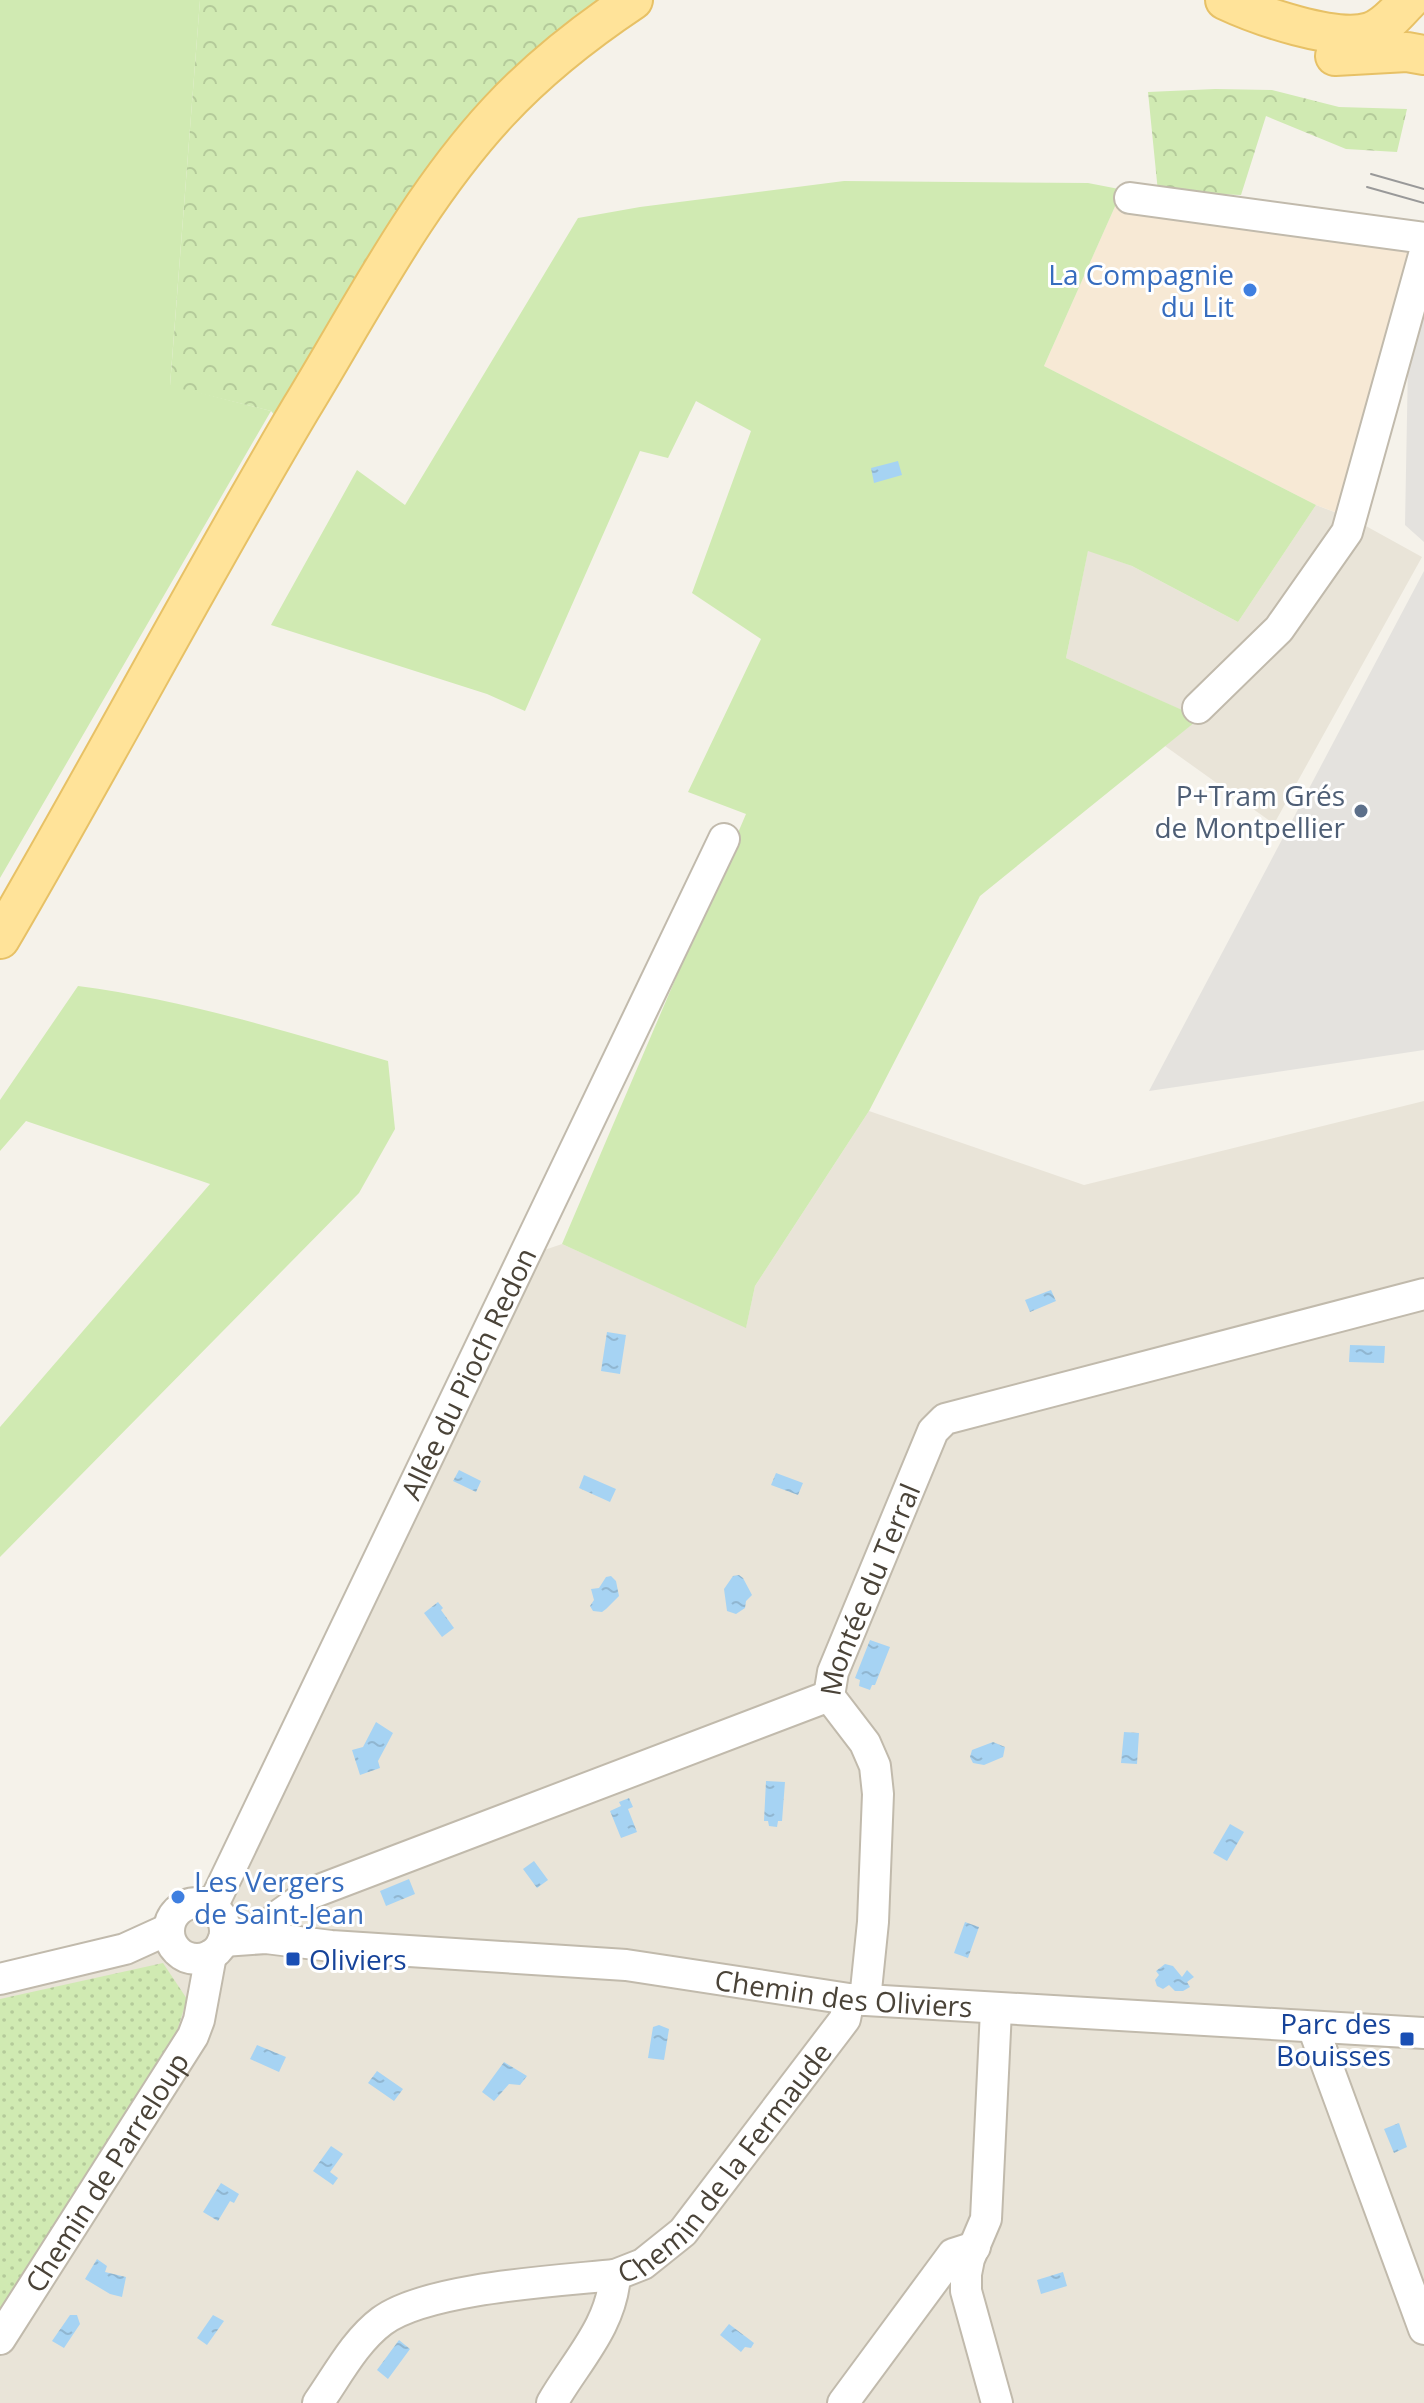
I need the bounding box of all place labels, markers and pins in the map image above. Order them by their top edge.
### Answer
place label: La Compagnie du Lit [1048,255,1234,325]
marker: La Compagnie du Lit [1241,281,1259,299]
place label: P+Tram Grés de Montpellier [1154,776,1346,846]
marker: P+Tram Grés de Montpellier [1352,802,1370,820]
place label: Les Vergers de Saint-Jean [194,1862,364,1932]
marker: Les Vergers de Saint-Jean [169,1888,187,1906]
place label: Oliviers [309,1940,406,1978]
marker: Oliviers [284,1950,302,1968]
place label: Parc des Bouisses [1276,2004,1391,2074]
marker: Parc des Bouisses [1398,2030,1416,2048]

